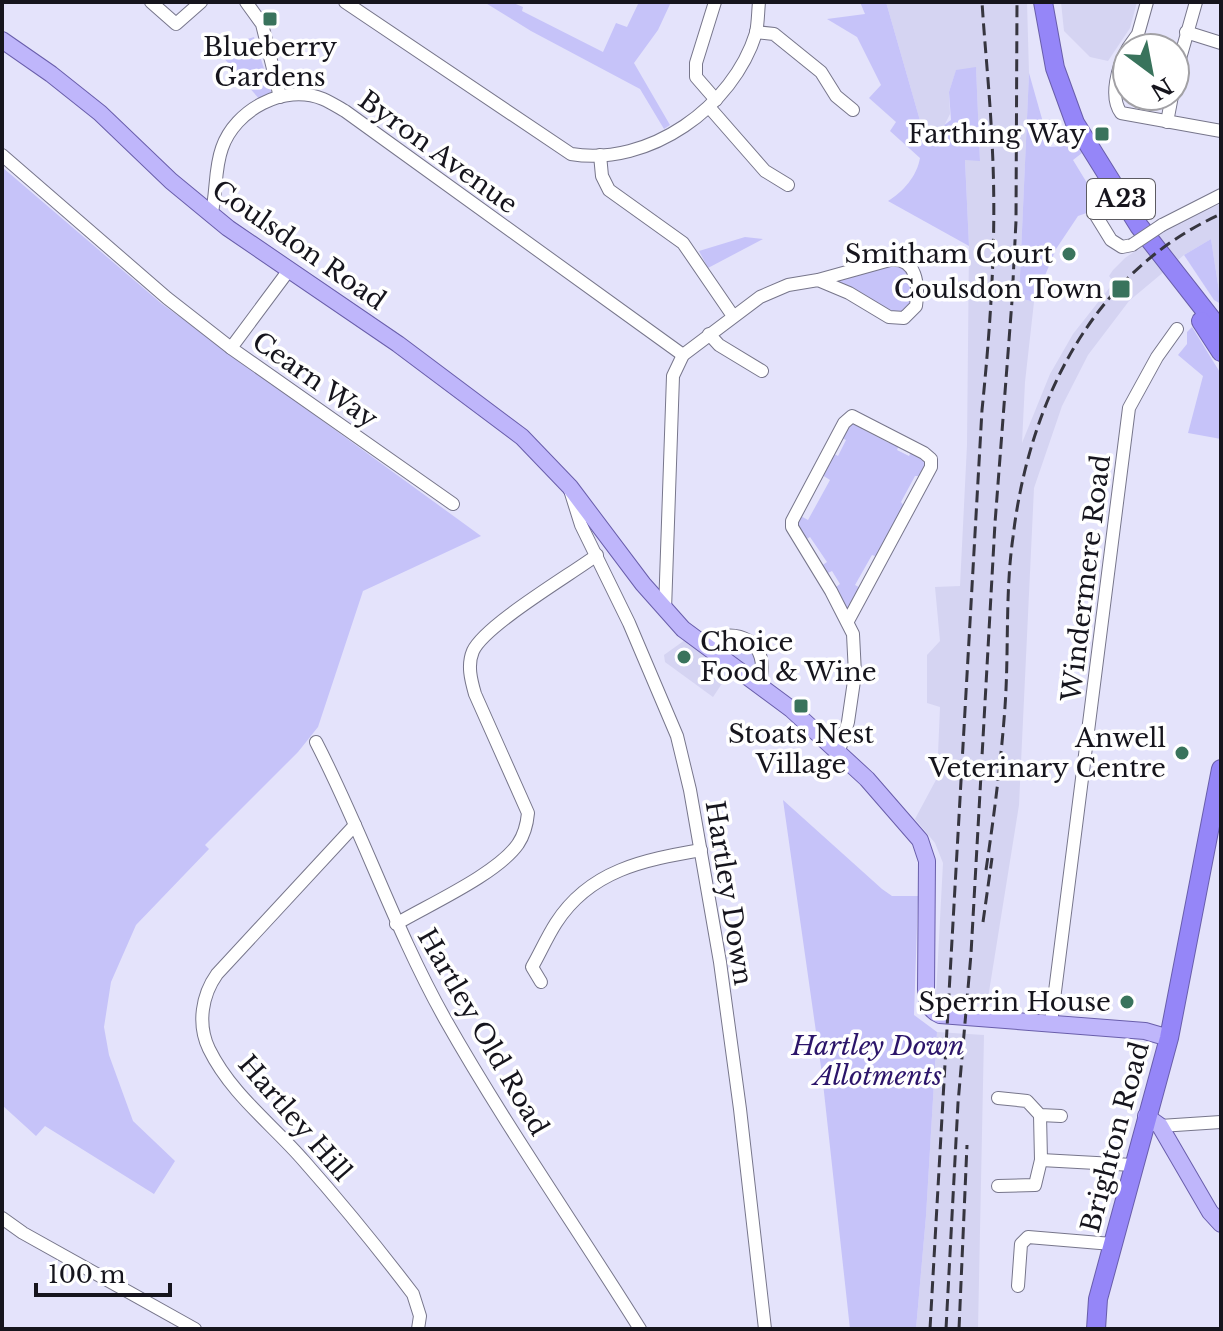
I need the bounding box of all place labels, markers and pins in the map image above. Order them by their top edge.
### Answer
marker: Blueberry Gardens [261,10,279,28]
place label: Blueberry Gardens [203,31,337,93]
place label: Farthing Way [908,118,1086,150]
marker: Farthing Way [1093,125,1111,143]
place label: Smitham Court [844,238,1053,270]
marker: Smitham Court [1060,245,1078,263]
place label: Coulsdon Town [894,273,1103,305]
marker: Coulsdon Town [1110,278,1132,300]
place label: Choice Food & Wine [700,626,877,688]
marker: Choice Food & Wine [675,648,693,666]
marker: Stoats Nest Village [792,697,810,715]
place label: Stoats Nest Village [728,718,874,780]
place label: Anwell Veterinary Centre [927,722,1166,784]
marker: Anwell Veterinary Centre [1173,744,1191,762]
place label: Sperrin House [918,986,1111,1018]
marker: Sperrin House [1118,993,1136,1011]

